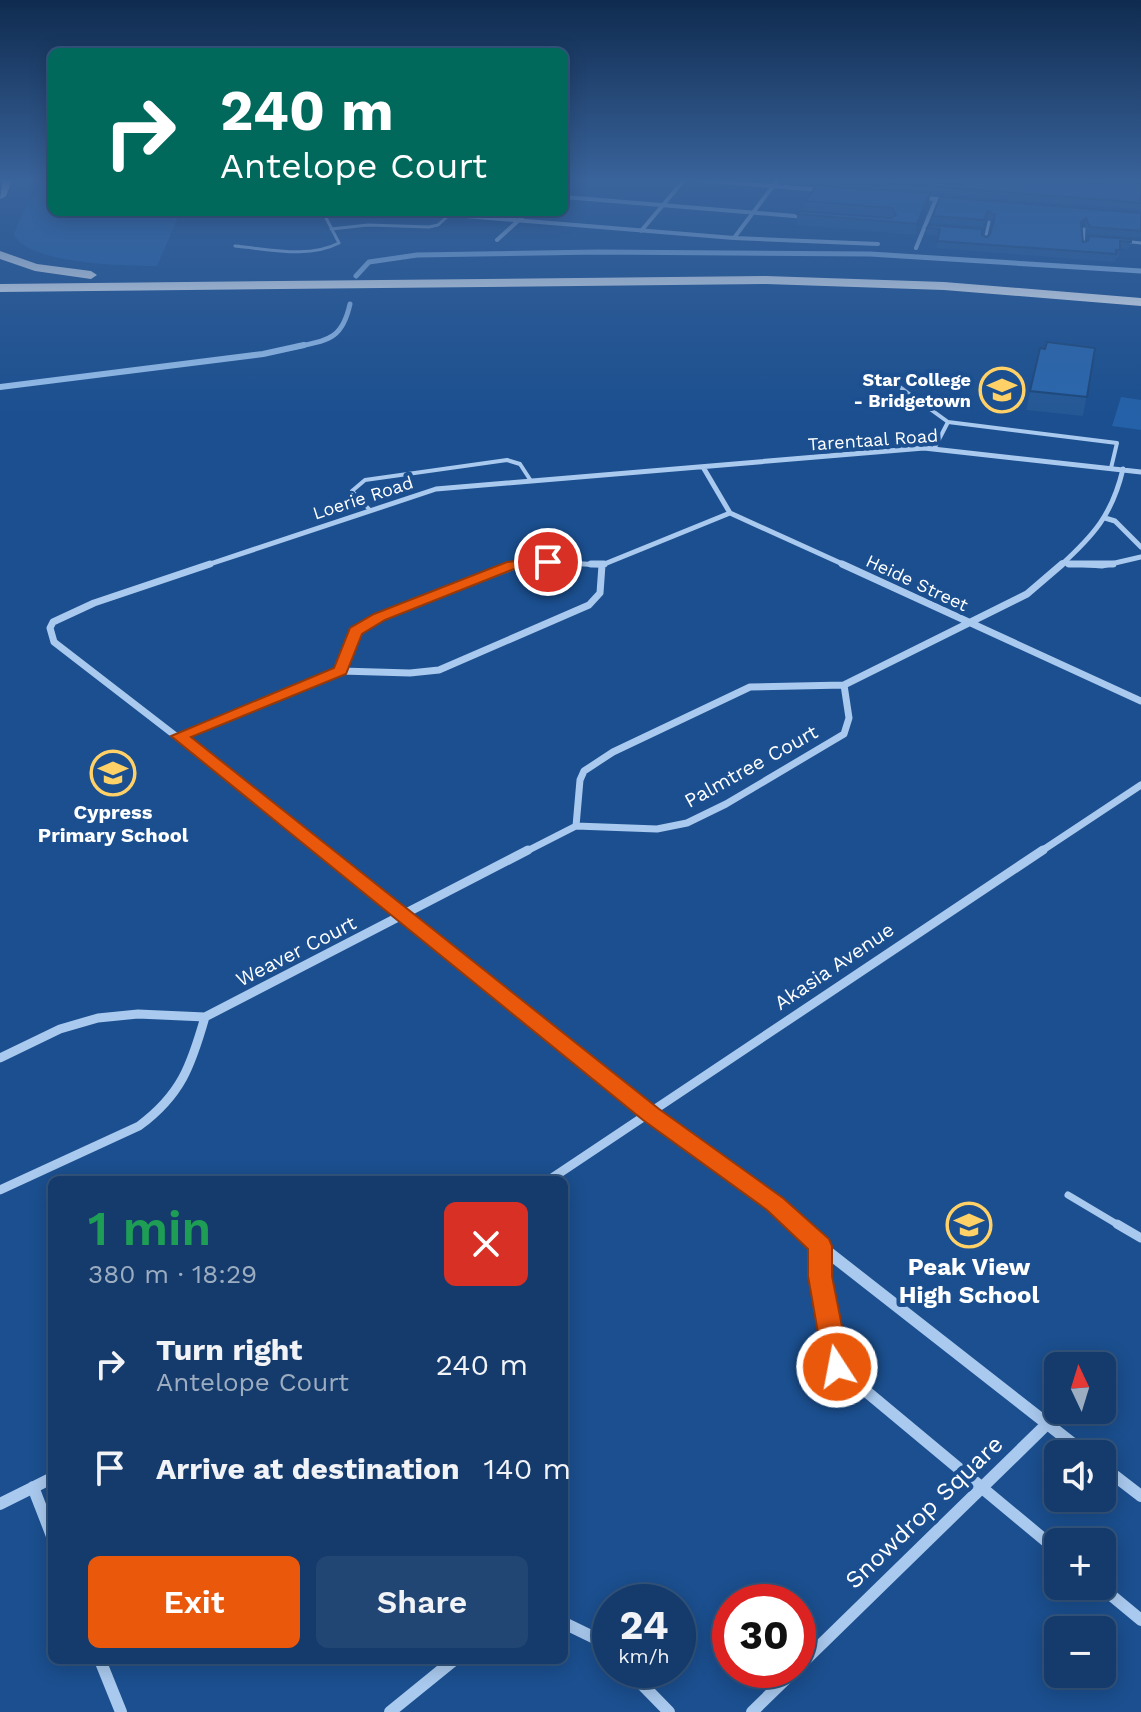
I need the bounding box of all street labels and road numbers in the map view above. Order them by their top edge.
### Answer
street label: Tarentaal Road [807,424,939,455]
street label: Loerie Road [310,471,416,524]
street label: Heide Street [863,550,972,616]
street label: Palmtree Court [680,719,822,813]
street label: Weaver Court [232,910,361,992]
street label: Akasia Avenue [770,917,898,1015]
street label: Snowdrop Square [839,1430,1009,1594]

